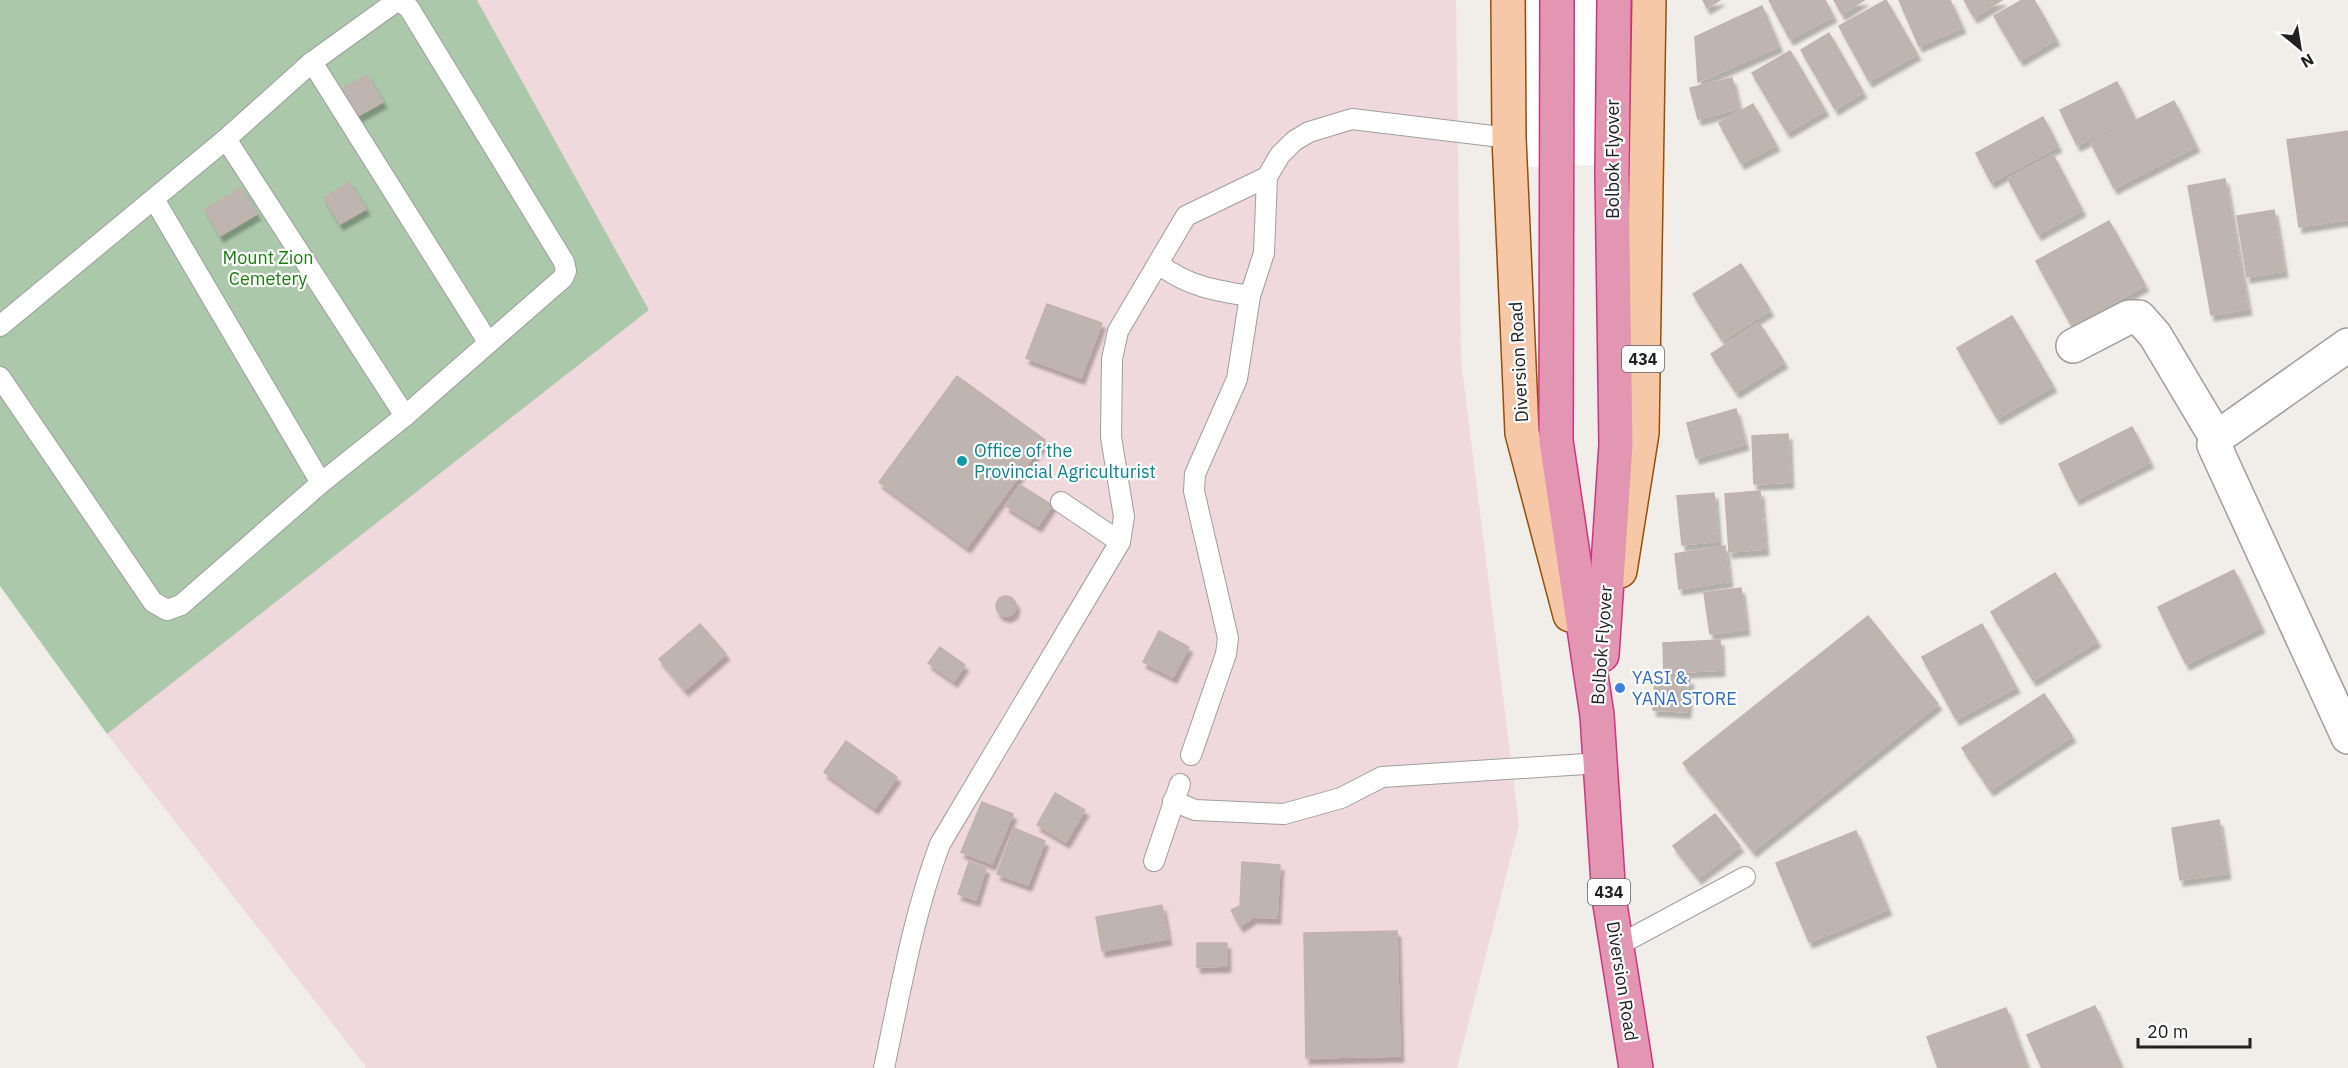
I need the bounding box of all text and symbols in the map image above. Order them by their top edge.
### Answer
north arrow [2270,18,2330,78]
text: N [2297,49,2318,73]
street label: Bolbok Flyover [1601,99,1624,219]
park label: Mount Zion Cemetery [223,246,313,290]
street label: Diversion Road [1504,301,1533,423]
road number: 434 [1622,346,1664,372]
place label: Office of the Provincial Agriculturist [974,439,1156,483]
marker: Office of the Provincial Agriculturist [955,454,969,468]
street label: Bolbok Flyover [1586,584,1617,706]
place label: YASI & YANA STORE [1632,666,1737,710]
marker: YASI & YANA STORE [1613,681,1627,695]
road number: 434 [1588,879,1630,905]
street label: Diversion Road [1602,919,1643,1042]
scale bar [2138,1011,2250,1049]
text: 20 m [2147,1020,2189,1043]

